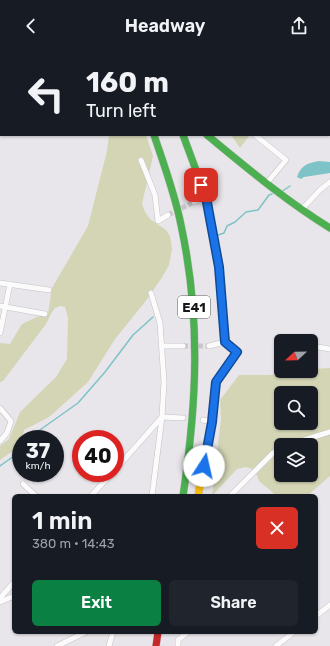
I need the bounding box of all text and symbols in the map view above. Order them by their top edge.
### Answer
icon: back [20,15,42,37]
text: Headway [125,15,205,37]
icon: share [288,15,310,37]
text: 160 m [86,66,169,99]
icon: left [20,68,72,120]
text: Turn left [86,100,156,122]
pin [184,168,218,202]
icon: arrive [190,174,212,196]
road number: E41 [178,296,210,318]
north arrow [274,334,318,378]
map controls [274,334,318,482]
button: search [274,386,318,430]
speed limit sign: 40 [72,430,124,482]
button: layers [274,438,318,482]
text: 37 [26,439,50,463]
position arrow [183,445,225,487]
text: km/h [26,460,50,472]
text: 1 min [32,507,92,535]
button: close [256,507,298,549]
text: 380 m · 14:43 [32,536,115,551]
button: Exit [32,580,161,626]
button: Share [169,580,298,626]

